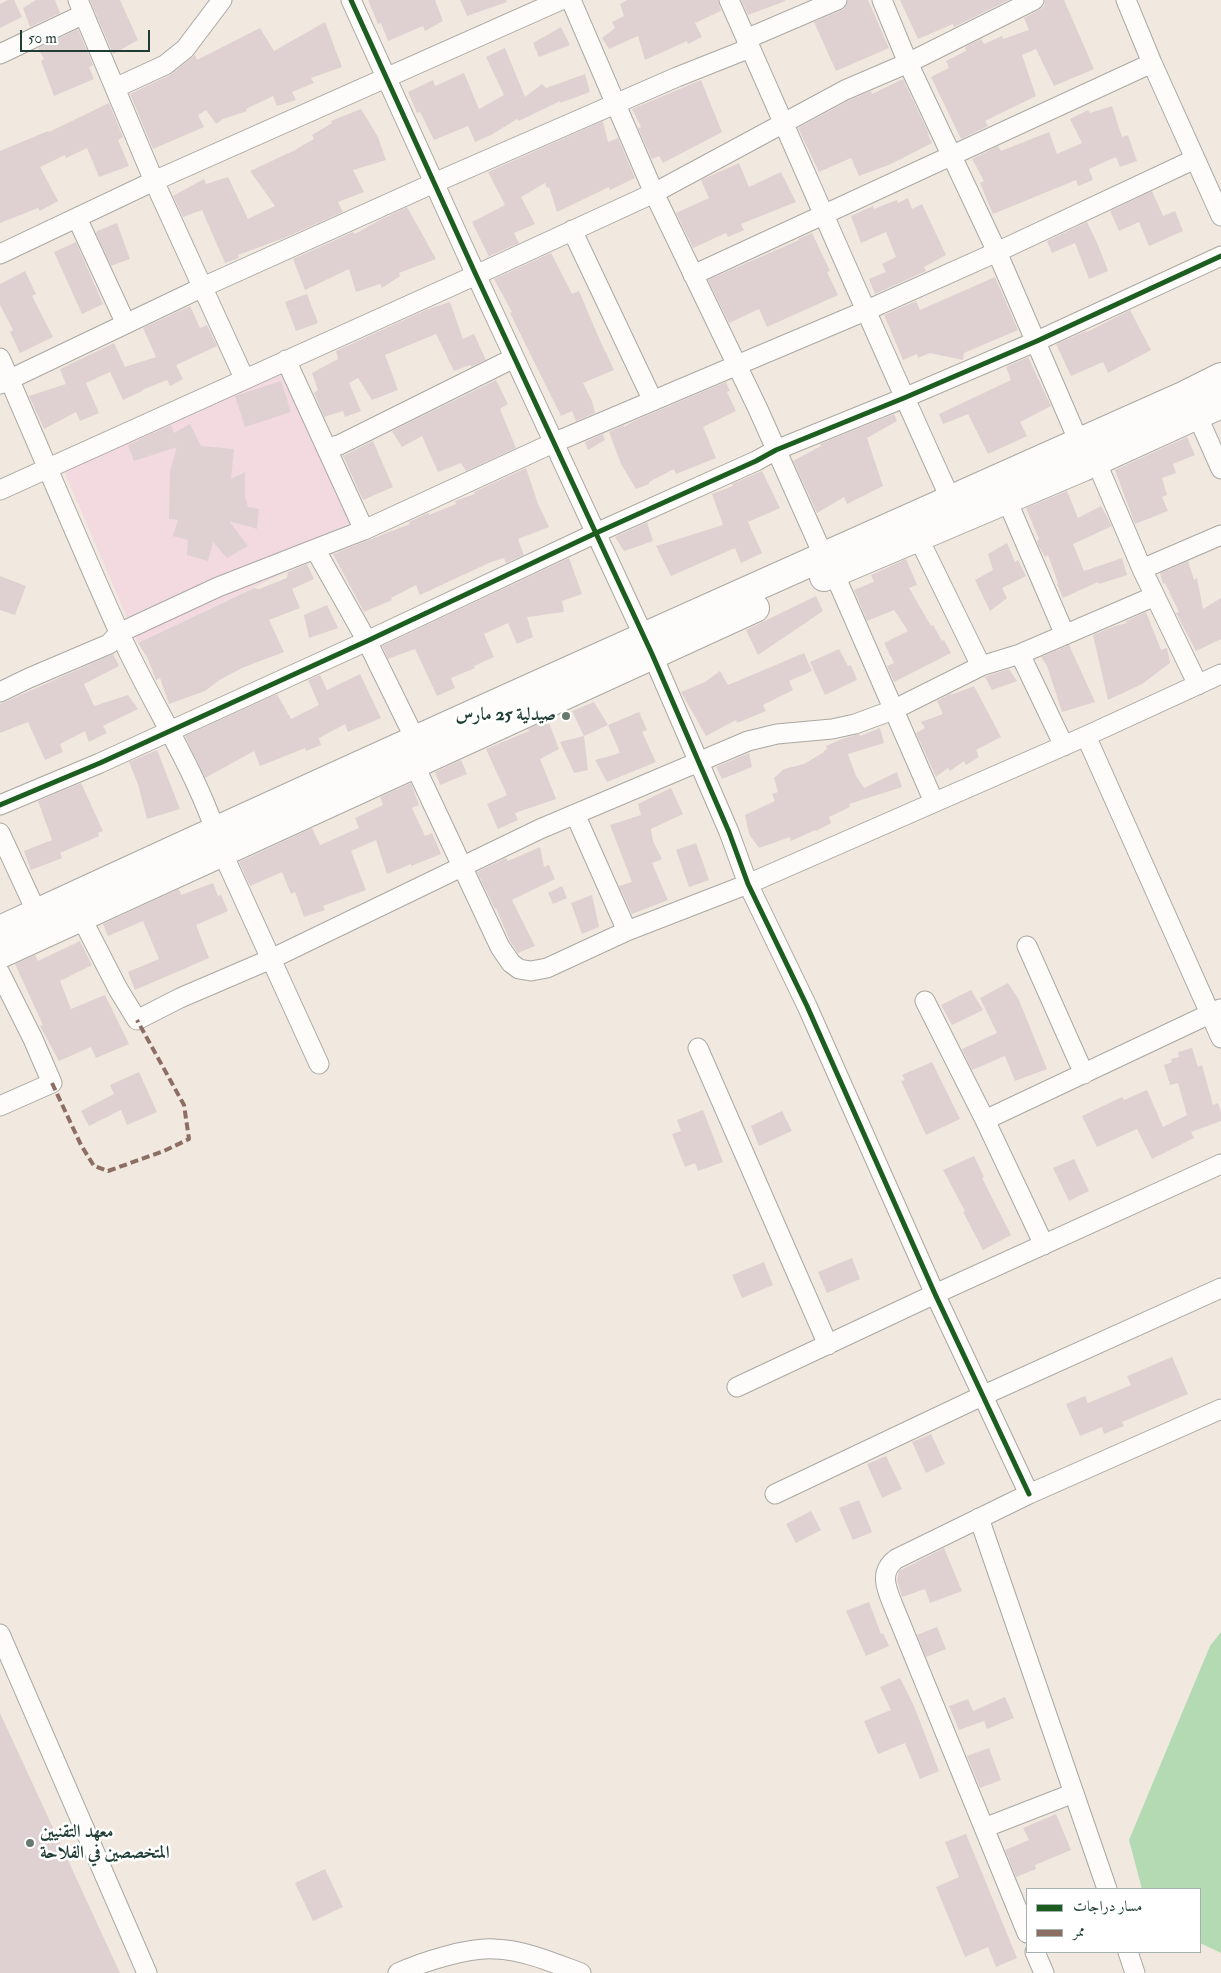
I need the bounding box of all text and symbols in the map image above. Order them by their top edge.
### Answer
scale bar [22,20,152,52]
text: 50 m [28,29,57,48]
place label: صيدلية 25 مارس [455,705,556,727]
marker: صيدلية 25 مارس [560,710,572,722]
place label: معهد التقنيين المتخصصين في الفلاحة [40,1822,170,1865]
marker: معهد التقنيين المتخصصين في الفلاحة [24,1837,36,1849]
legend [1026,1888,1201,1953]
text: مسار دراجات [1073,1897,1142,1916]
text: ممر [1073,1922,1085,1941]

